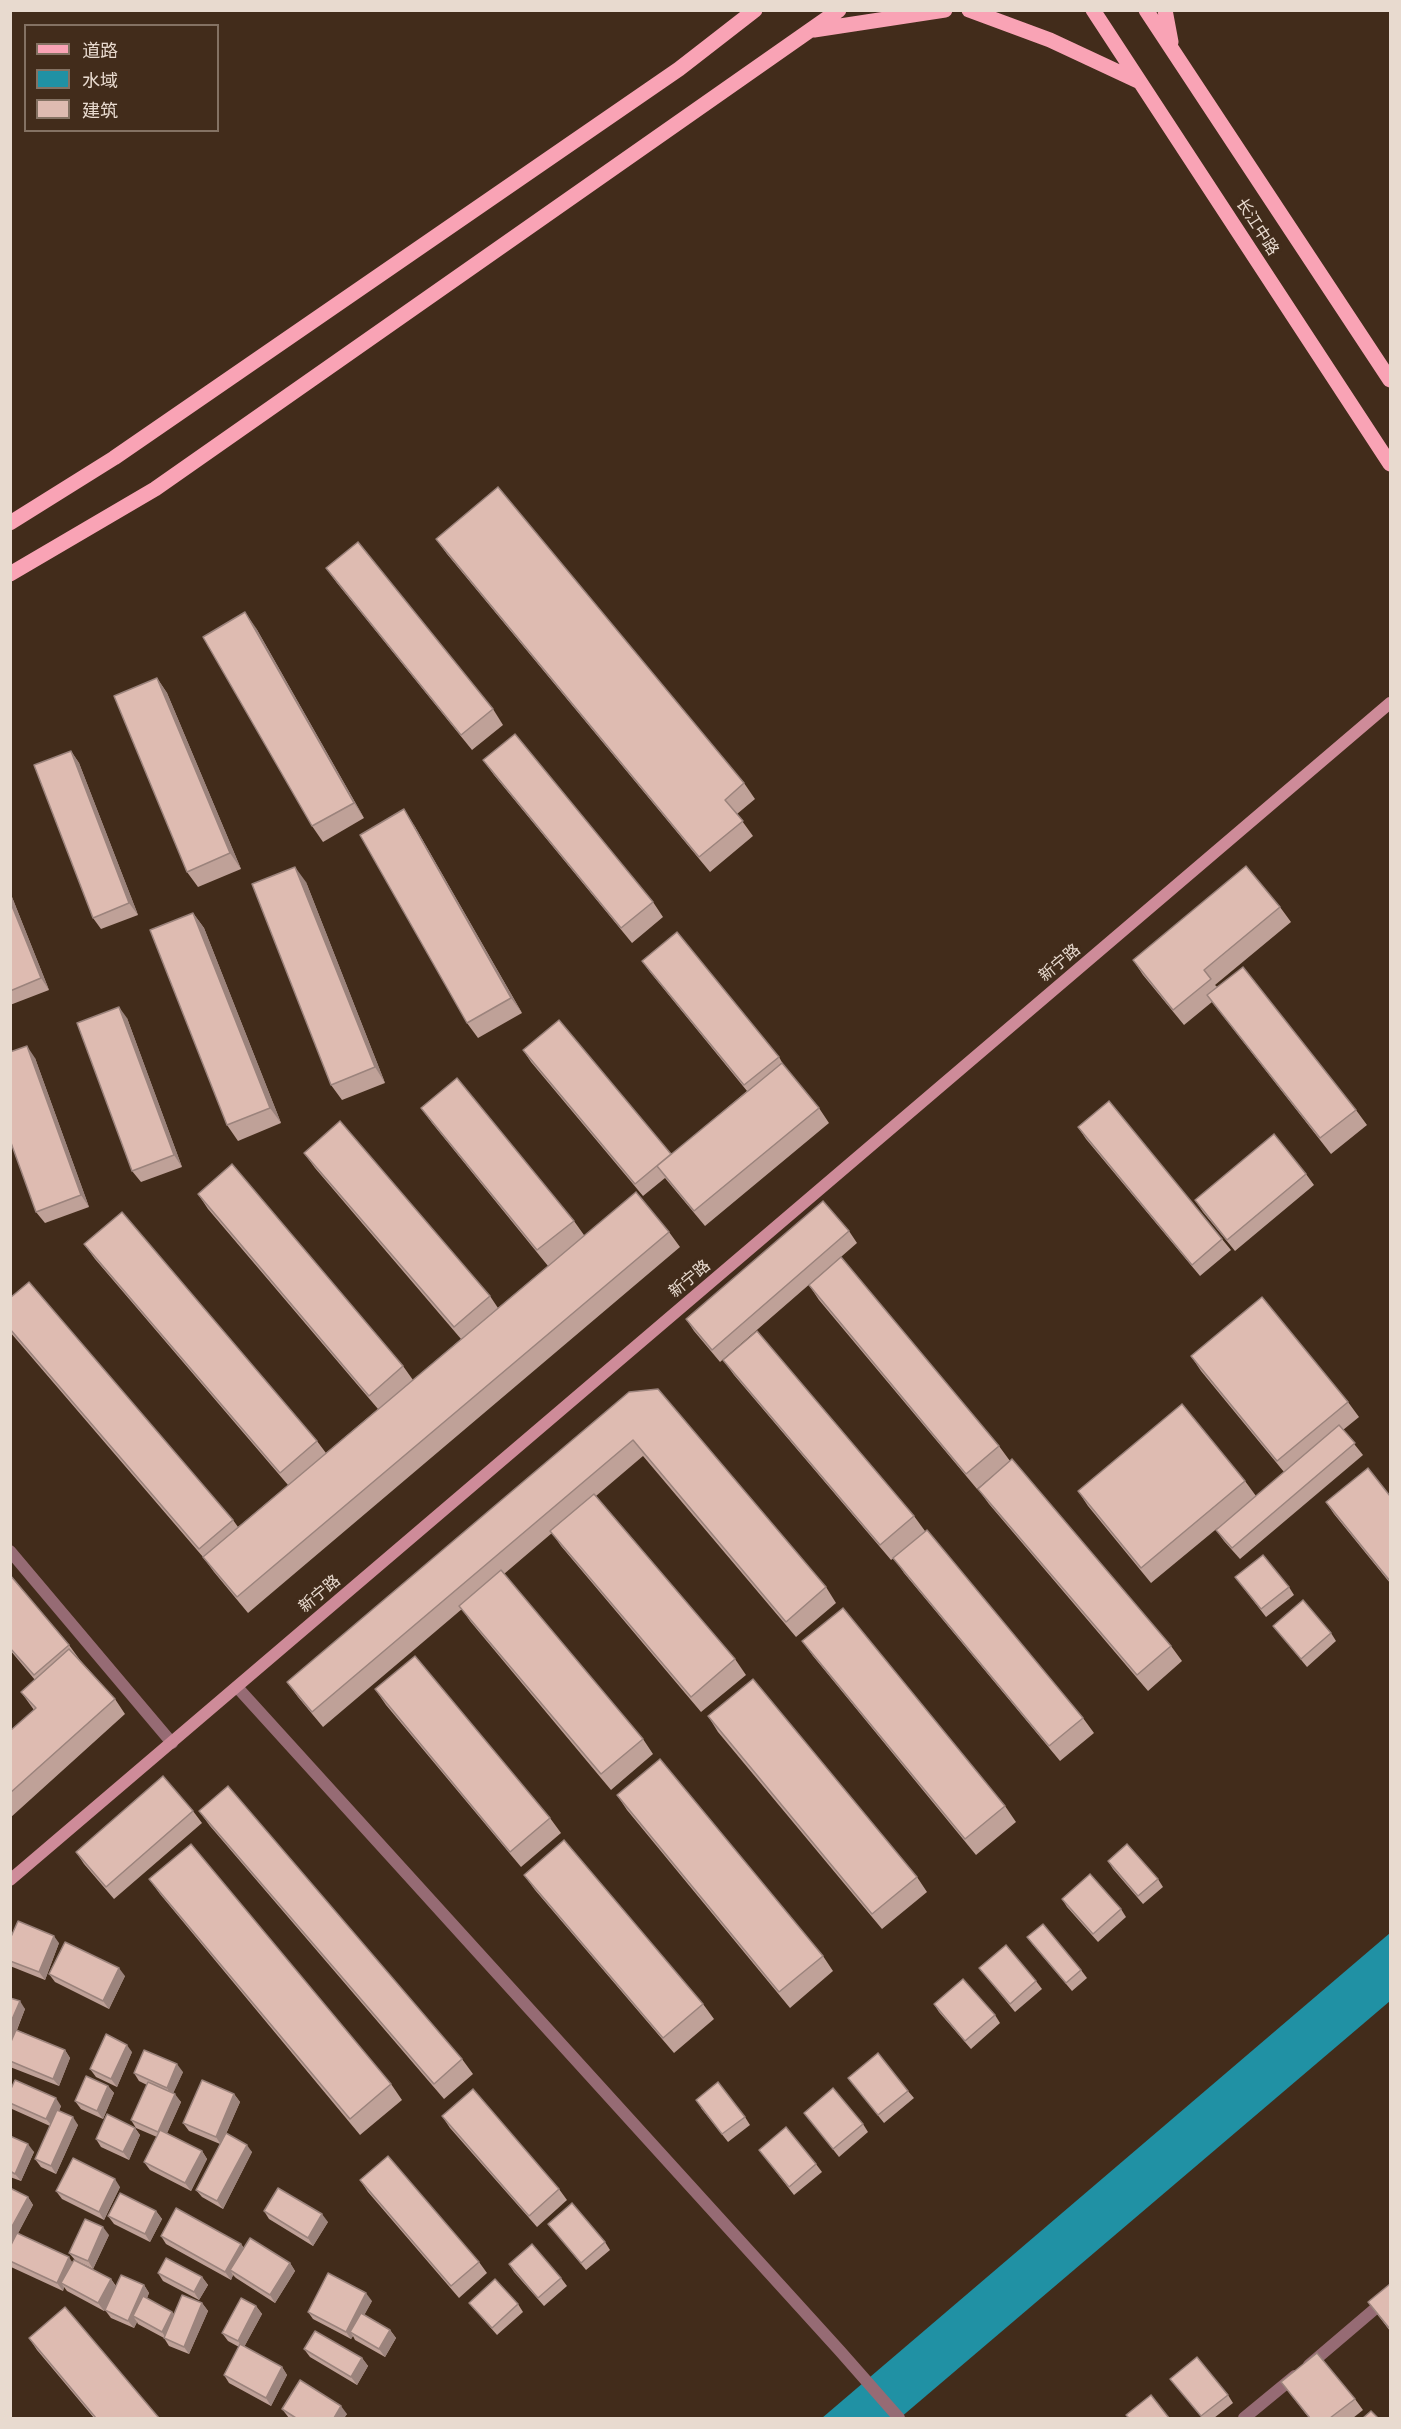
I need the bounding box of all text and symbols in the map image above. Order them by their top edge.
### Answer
legend [24,24,219,132]
text: 道路 [82,39,118,62]
text: 水域 [82,69,118,92]
text: 建筑 [82,99,118,122]
street label: 长江中路 [1232,195,1282,259]
street label: 新宁路 [1035,940,1085,986]
street label: 新宁路 [665,1256,715,1302]
street label: 新宁路 [295,1571,345,1617]

